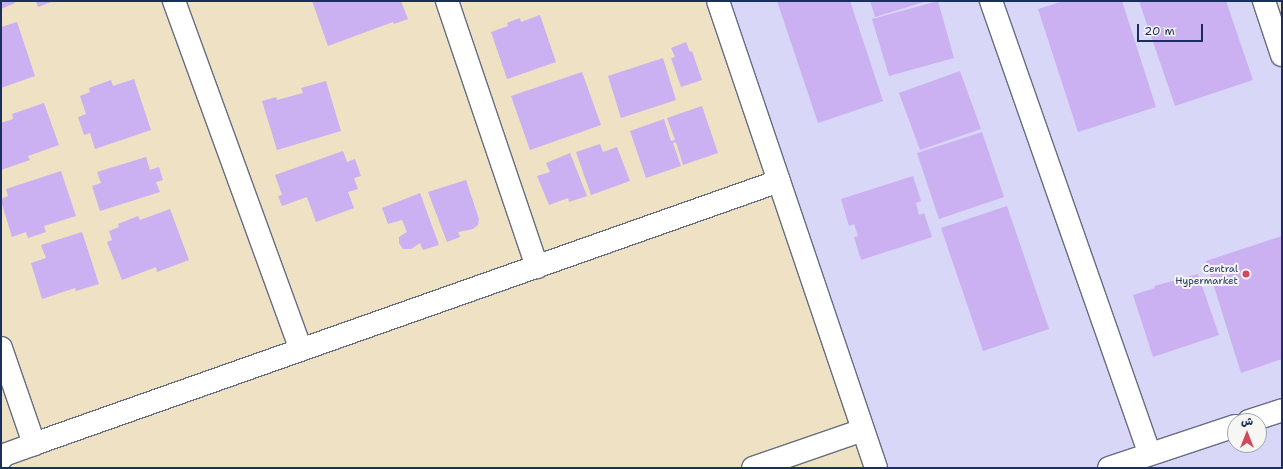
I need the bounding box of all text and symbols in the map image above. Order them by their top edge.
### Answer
scale bar [1139,16,1205,42]
text: 20 m [1144,23,1175,39]
place label: Central Hypermarket [1175,262,1238,286]
marker: Central Hypermarket [1241,269,1251,279]
north arrow [1227,413,1267,453]
text: ش [1241,414,1253,429]

